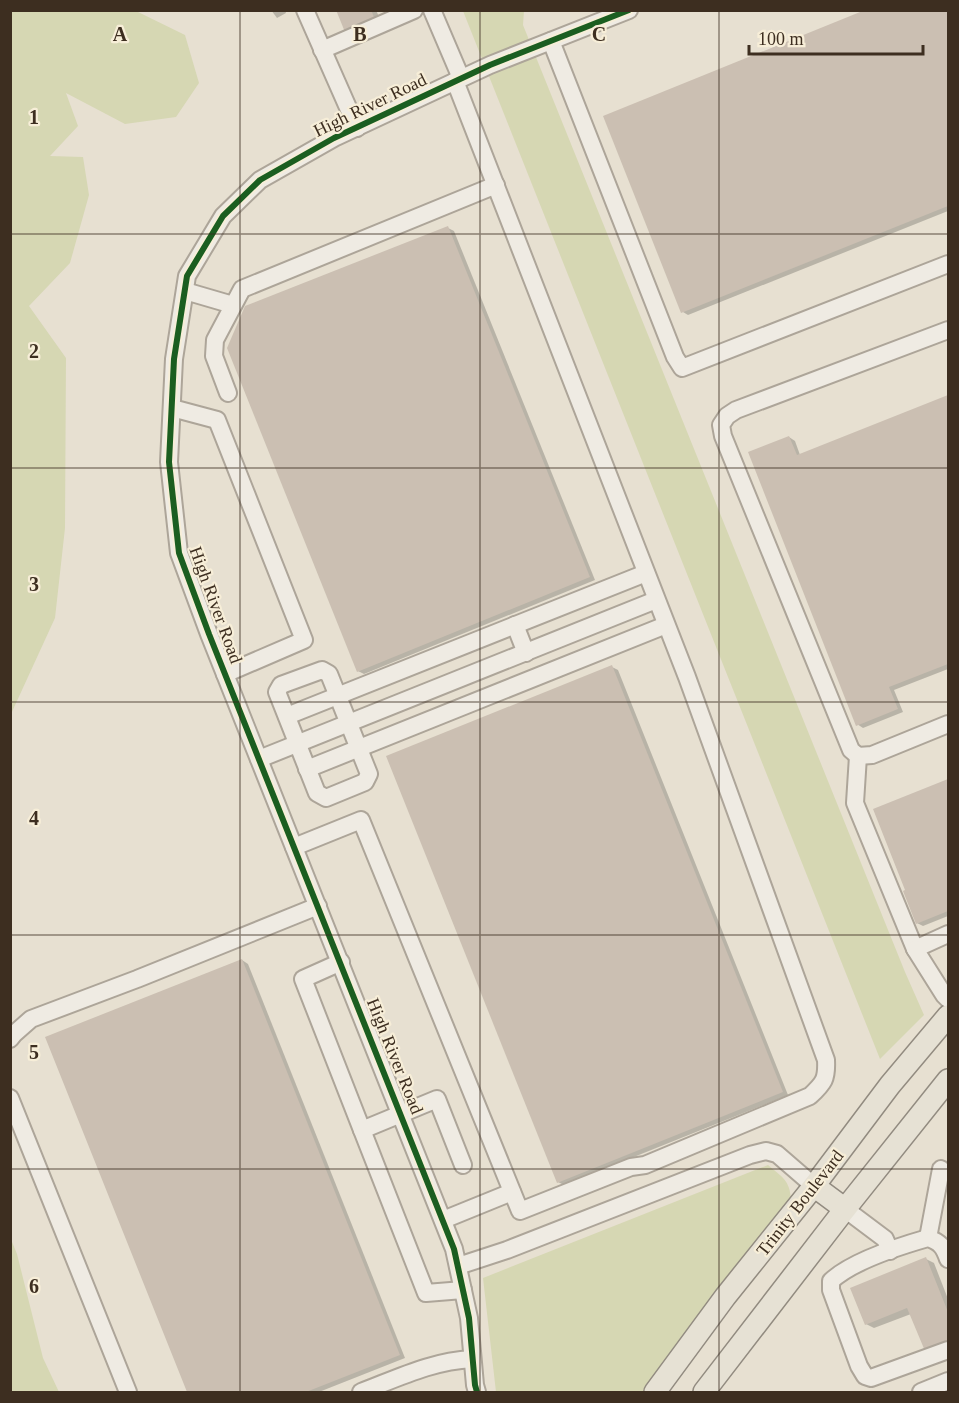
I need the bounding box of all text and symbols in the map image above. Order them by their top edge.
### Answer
scale bar [749,18,923,56]
text: A [113,23,128,45]
text: B [353,23,367,45]
text: C [592,23,606,45]
text: 100 m [758,29,804,49]
street label: High River Road [310,69,430,141]
text: 1 [29,106,39,128]
text: 2 [29,340,39,362]
street label: High River Road [186,544,246,666]
text: 3 [29,573,39,595]
text: 4 [29,807,39,829]
street label: High River Road [363,995,427,1117]
text: 5 [29,1041,39,1063]
street label: Trinity Boulevard [752,1146,848,1260]
text: 6 [29,1275,39,1297]

